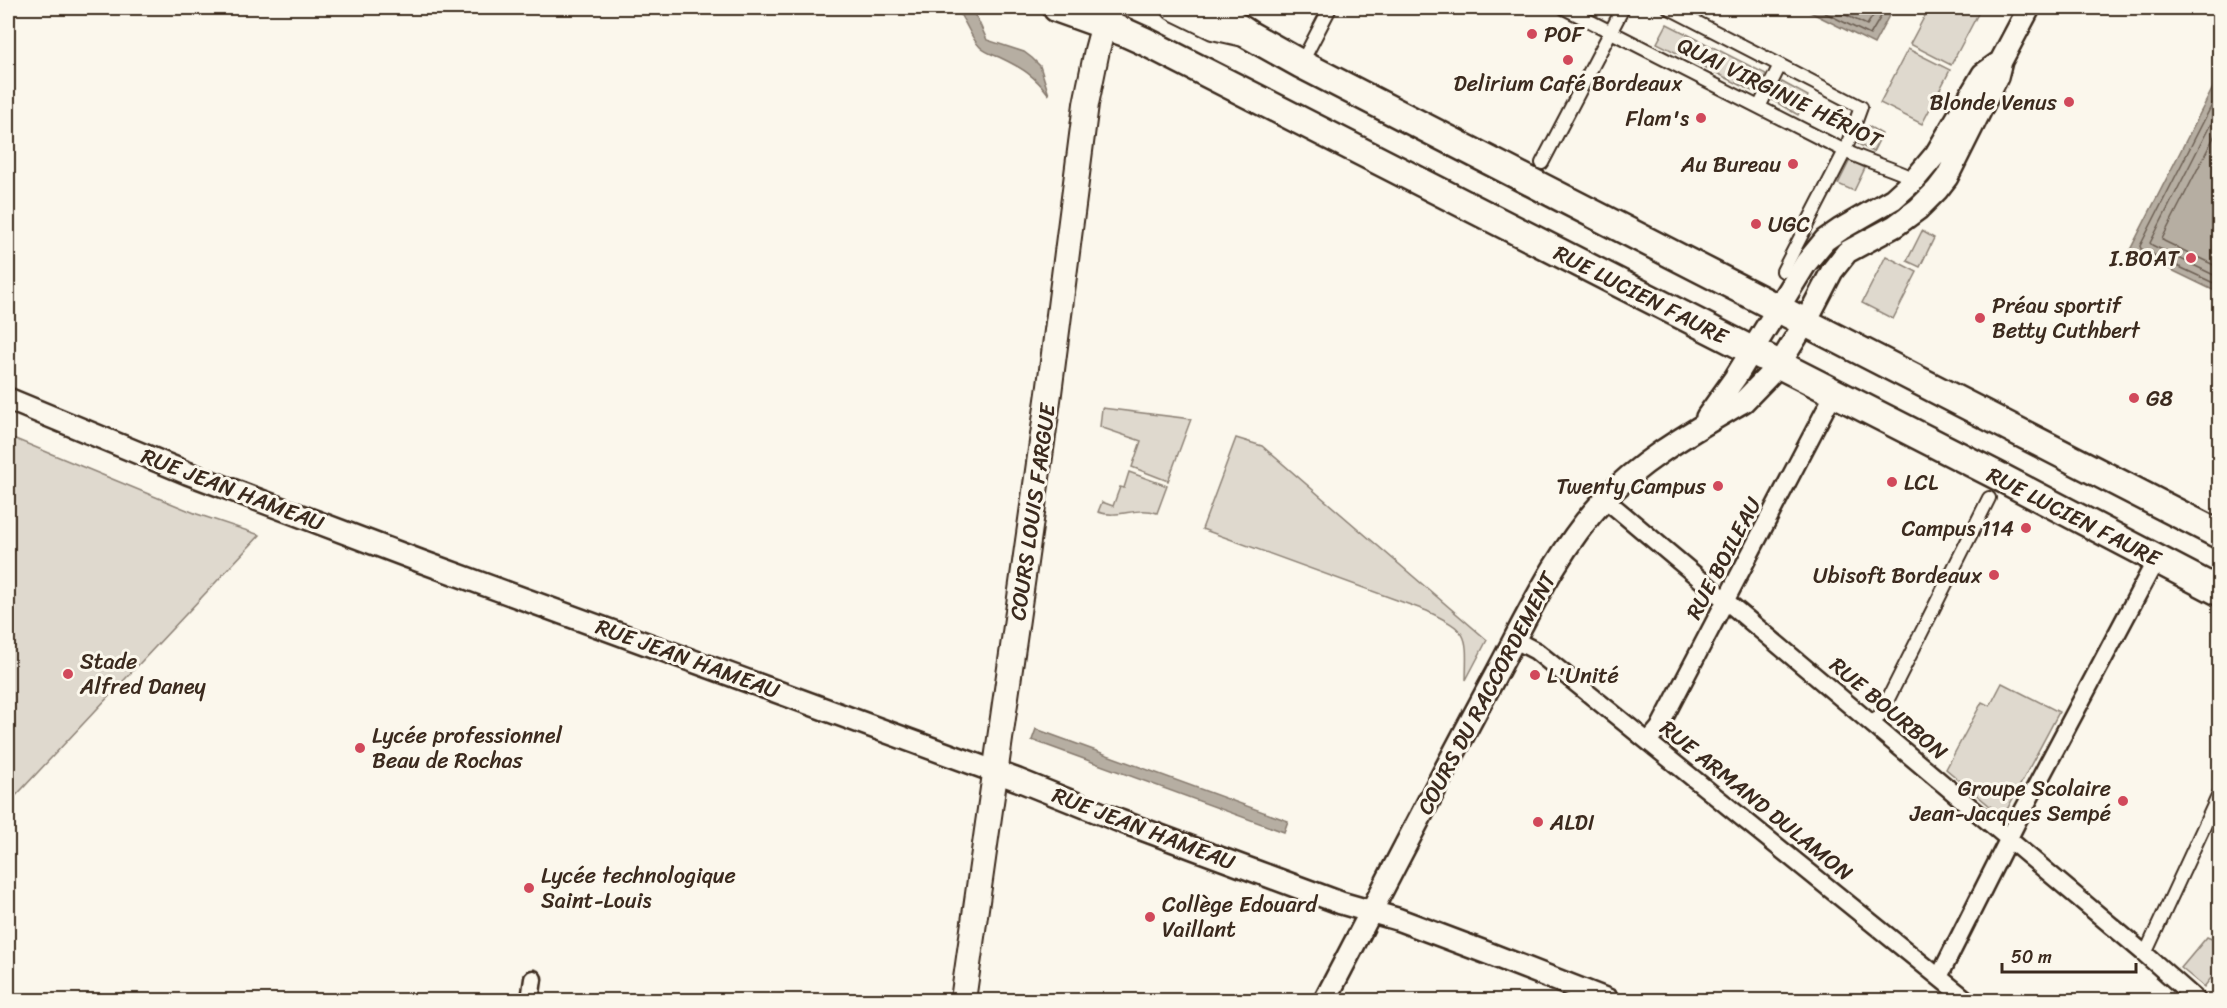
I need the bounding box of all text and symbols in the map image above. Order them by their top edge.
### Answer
place label: POF [1544,15,1586,54]
street label: QUAI VIRGINIE HÉRIOT [1671,26,1890,160]
marker: POF [1525,27,1539,41]
marker: Delirium Café Bordeaux [1561,53,1575,67]
place label: Delirium Café Bordeaux [1454,64,1683,103]
place label: Blonde Venus [1930,83,2058,122]
marker: Blonde Venus [2062,95,2076,109]
place label: Flam's [1626,99,1689,138]
marker: Flam's [1694,111,1708,125]
place label: Au Bureau [1680,145,1781,184]
marker: Au Bureau [1786,157,1800,171]
place label: UGC [1768,205,1810,244]
marker: UGC [1749,217,1763,231]
street label: RUE LUCIEN FAURE [1547,234,1736,356]
place label: I.BOAT [2109,239,2180,278]
marker: I.BOAT [2184,251,2198,265]
place label: Préau sportif Betty Cuthbert [1992,286,2141,350]
marker: Préau sportif Betty Cuthbert [1973,311,1987,325]
place label: G8 [2146,379,2173,418]
marker: G8 [2127,391,2141,405]
street label: COURS LOUIS FARGUE [998,399,1067,623]
street label: RUE JEAN HAMEAU [135,437,330,542]
street label: RUE LUCIEN FAURE [1980,456,2169,578]
place label: LCL [1904,463,1939,502]
place label: Twenty Campus [1556,467,1707,506]
marker: LCL [1885,475,1899,489]
marker: Twenty Campus [1711,479,1725,493]
street label: RUE BOILEAU [1675,489,1772,627]
place label: Campus 114 [1902,509,2014,548]
marker: Campus 114 [2019,521,2033,535]
place label: Ubisoft Bordeaux [1813,556,1983,595]
street label: COURS DU RACCORDEMENT [1406,564,1568,822]
marker: Ubisoft Bordeaux [1987,568,2001,582]
street label: RUE JEAN HAMEAU [590,607,786,710]
place label: Stade Alfred Daney [79,642,207,706]
street label: RUE BOURBON [1820,647,1957,770]
place label: L'Unité [1547,656,1619,695]
marker: Stade Alfred Daney [61,667,75,681]
marker: L'Unité [1528,668,1542,682]
street label: RUE ARMAND DULAMON [1651,710,1862,891]
place label: Lycée professionnel Beau de Rochas [372,716,563,780]
marker: Lycée professionnel Beau de Rochas [353,741,367,755]
place label: Groupe Scolaire Jean-Jacques Sempé [1909,769,2111,833]
street label: RUE JEAN HAMEAU [1046,776,1241,881]
marker: Groupe Scolaire Jean-Jacques Sempé [2116,794,2130,808]
place label: ALDI [1549,803,1595,842]
marker: ALDI [1531,815,1545,829]
place label: Lycée technologique Saint-Louis [541,856,736,920]
marker: Lycée technologique Saint-Louis [522,881,536,895]
place label: Collège Edouard Vaillant [1162,885,1318,949]
marker: Collège Edouard Vaillant [1143,910,1157,924]
scale bar [2002,936,2136,974]
text: 50 m [2011,941,2052,973]

